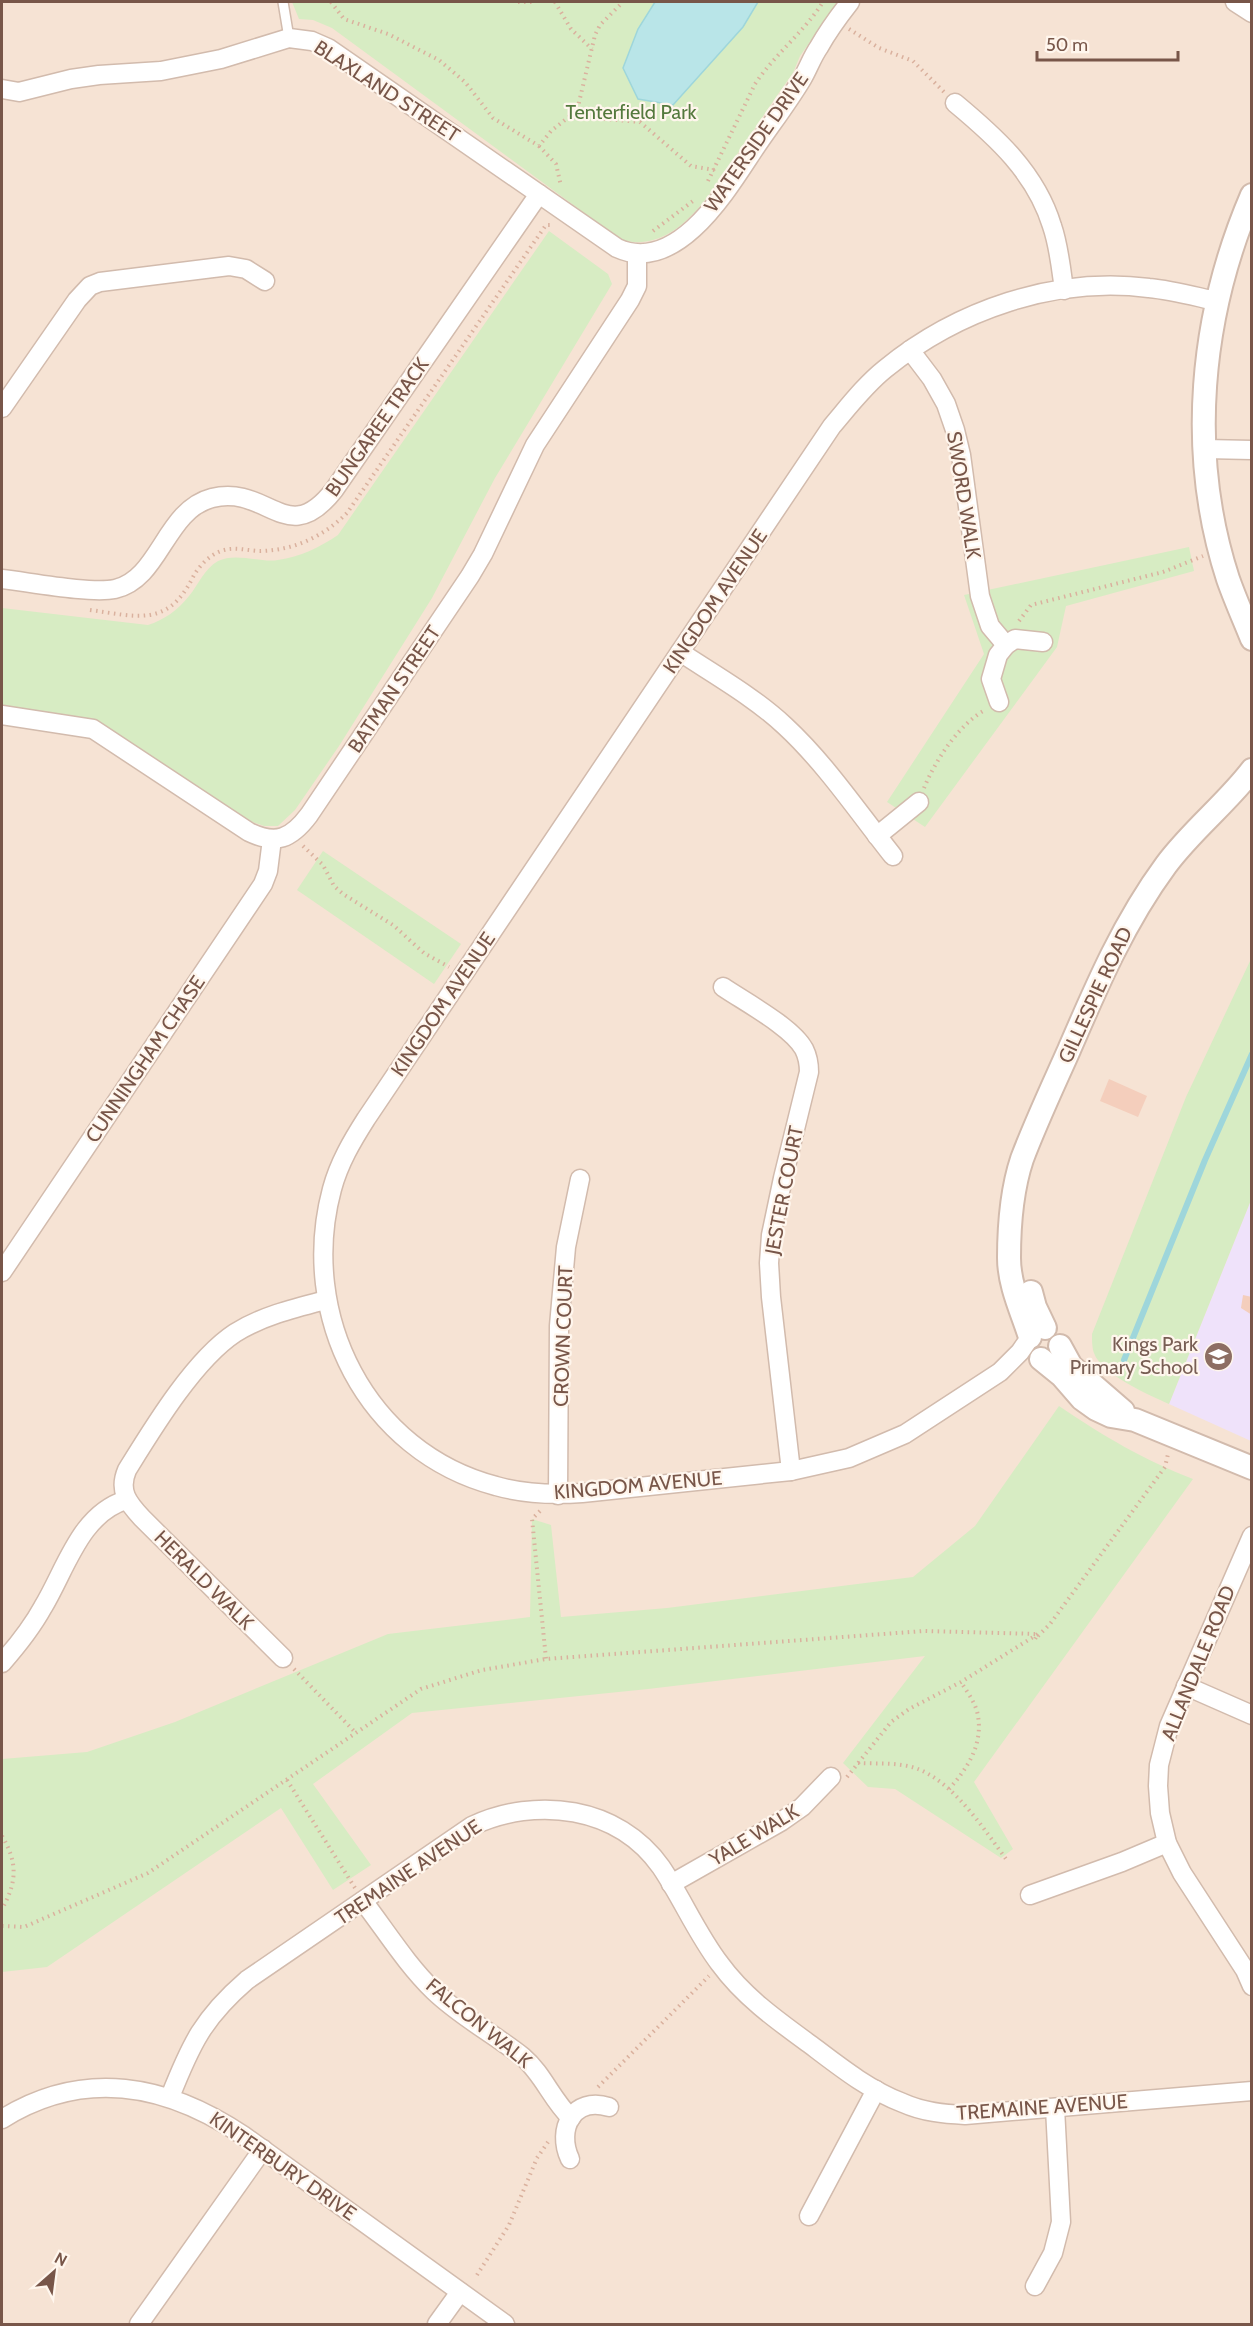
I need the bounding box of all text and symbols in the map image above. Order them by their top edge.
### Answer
scale bar [1037,24,1178,62]
text: 50 m [1046,34,1088,56]
street label: BLAXLAND STREET [310,35,465,147]
street label: WATERSIDE DRIVE [699,67,813,217]
park label: Tenterfield Park [566,100,696,124]
street label: BUNGAREE TRACK [320,353,434,501]
street label: SWORD WALK [942,430,986,561]
street label: KINGDOM AVENUE [658,524,772,678]
street label: BATMAN STREET [343,621,445,757]
street label: GILLESPIE ROAD [1053,923,1137,1067]
street label: KINGDOM AVENUE [386,927,500,1081]
street label: CUNNINGHAM CHASE [80,971,210,1147]
street label: JESTER COURT [760,1123,808,1257]
street label: CROWN COURT [549,1265,577,1407]
place label: Kings Park Primary School [1070,1332,1198,1379]
school or university icon: Kings Park Primary School [1203,1340,1235,1372]
street label: KINGDOM AVENUE [553,1466,723,1504]
street label: HERALD WALK [149,1525,259,1635]
street label: ALLANDALE ROAD [1156,1582,1240,1744]
street label: YALE WALK [704,1799,804,1872]
street label: TREMAINE AVENUE [330,1814,486,1930]
street label: FALCON WALK [421,1973,537,2073]
street label: TREMAINE AVENUE [956,2089,1128,2125]
street label: KINTERBURY DRIVE [205,2106,361,2226]
north arrow [24,2242,84,2302]
text: N [51,2248,70,2270]

